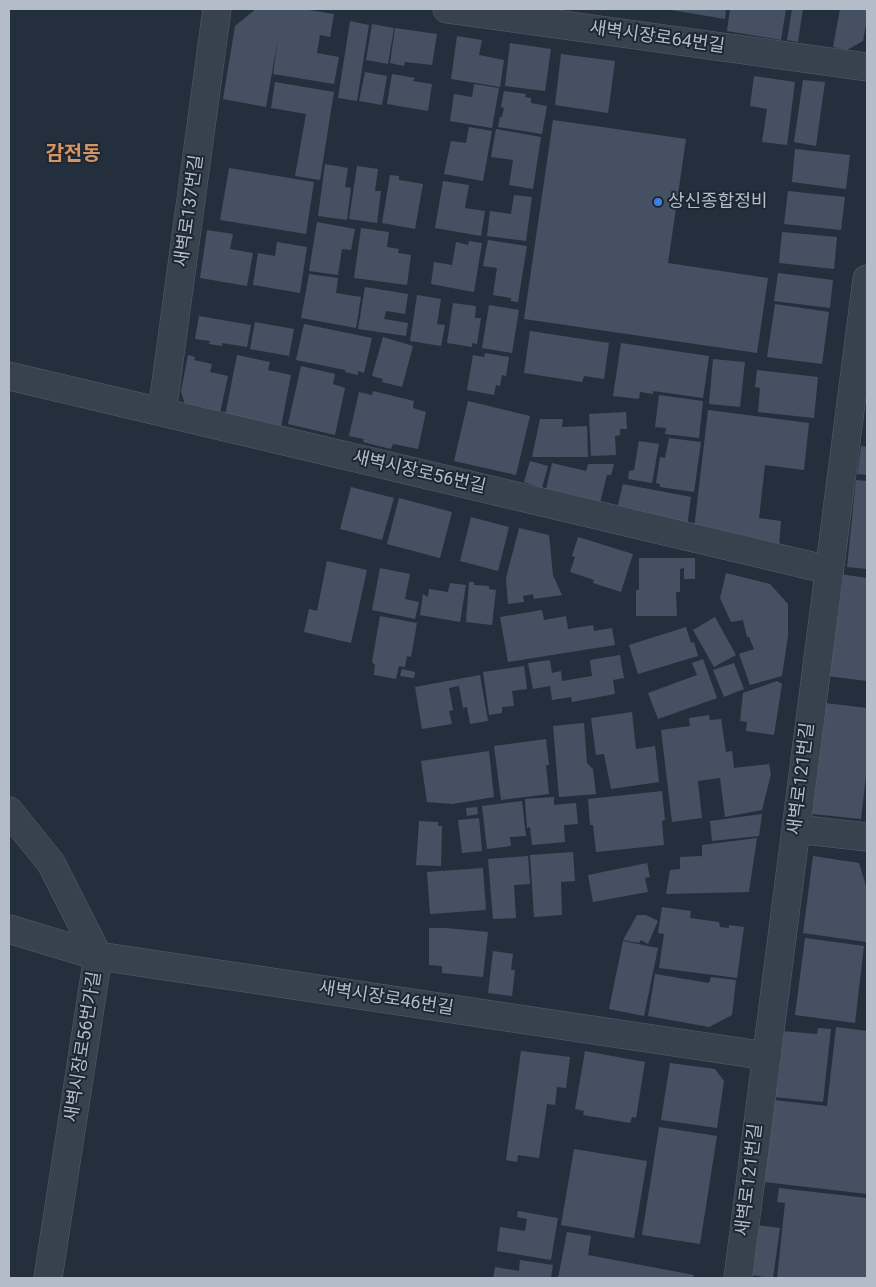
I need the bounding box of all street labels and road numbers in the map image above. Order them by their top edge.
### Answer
street label: 새벽시장로64번길 [588,18,726,58]
street label: 새벽로137번길 [171,153,209,269]
street label: 새벽시장로56번길 [350,447,488,499]
street label: 새벽로121번길 [784,722,820,836]
street label: 새벽시장로56번가길 [61,970,107,1124]
street label: 새벽시장로46번길 [317,978,455,1020]
street label: 새벽로121번길 [732,1123,768,1237]

